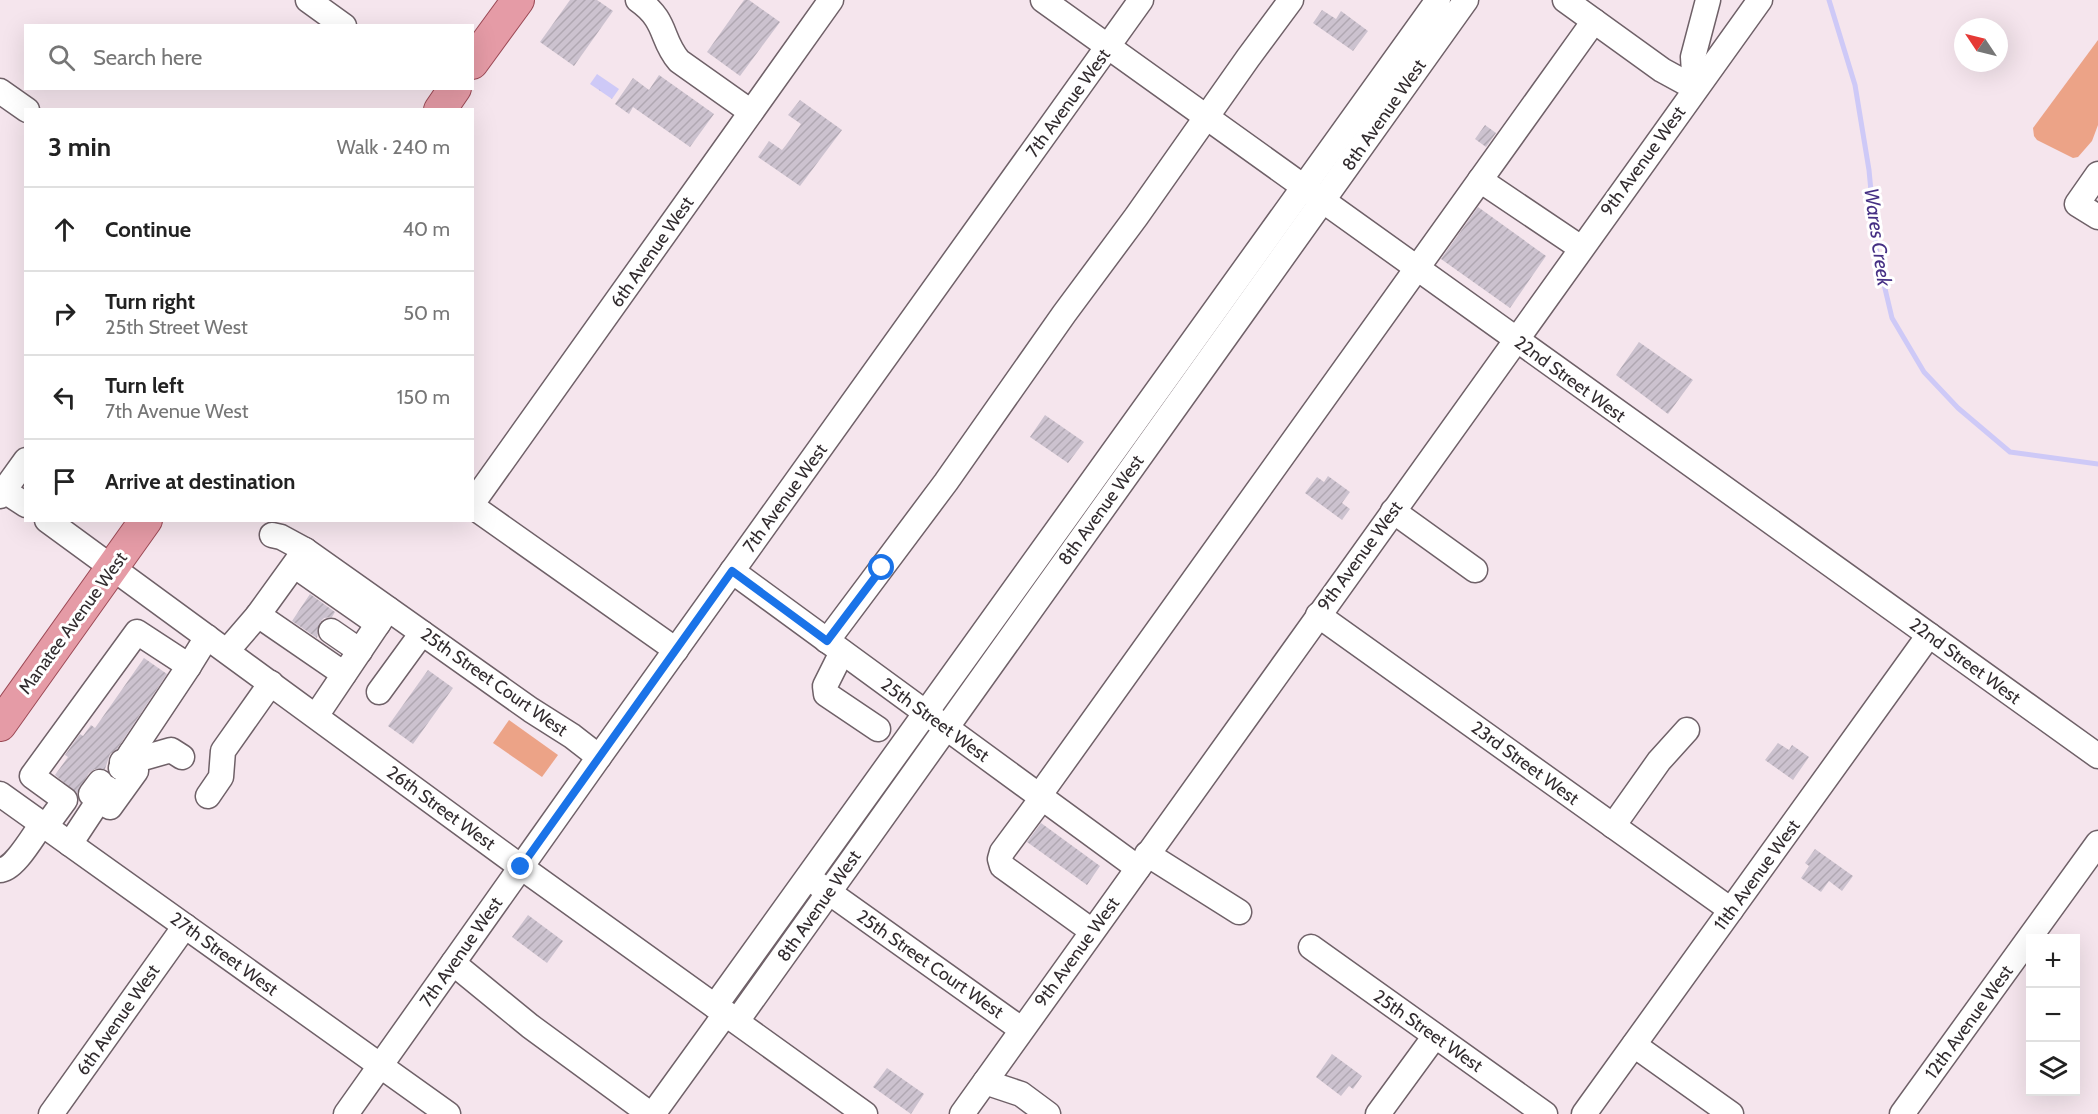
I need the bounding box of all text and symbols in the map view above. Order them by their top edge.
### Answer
north arrow [1954,18,2008,72]
search box [24,24,474,90]
icon: search [45,41,78,74]
text: Search here [93,44,202,71]
street label: 7th Avenue West [1021,44,1115,162]
street label: 8th Avenue West [1337,55,1431,175]
street label: 9th Avenue West [1596,102,1690,220]
text: 3 min [48,131,111,163]
text: Walk · 240 m [337,135,450,159]
water label: Wares Creek [1859,186,1897,289]
street label: 6th Avenue West [606,192,698,312]
icon: ahead [48,213,81,246]
text: Continue [105,216,191,243]
text: 40 m [402,217,450,241]
text: Turn right [105,288,195,315]
icon: right [48,297,81,330]
text: 50 m [403,301,450,325]
text: 25th Street West [105,315,248,339]
street label: 22nd Street West [1510,331,1630,427]
text: Turn left [105,372,184,399]
icon: left [48,381,81,414]
text: 150 m [397,385,450,409]
text: 7th Avenue West [105,399,248,423]
street label: 7th Avenue West [738,439,832,557]
street label: 8th Avenue West [1054,451,1148,569]
icon: arrive [48,465,81,498]
text: Arrive at destination [105,468,295,495]
street label: 9th Avenue West [1313,497,1407,615]
street label: Manatee Avenue West [14,548,132,698]
route start [868,554,894,580]
street label: 22nd Street West [1905,613,2025,709]
street label: 25th Street Court West [416,623,572,741]
street label: 25th Street West [877,673,993,767]
street label: 23rd Street West [1467,716,1583,810]
street label: 26th Street West [382,761,500,855]
street label: 11th Avenue West [1709,815,1805,935]
street label: 8th Avenue West [772,846,866,966]
route end [507,853,533,879]
street label: 7th Avenue West [415,893,507,1011]
street label: 9th Avenue West [1030,893,1124,1011]
street label: 25th Street Court West [852,905,1008,1023]
street label: 27th Street West [166,908,282,1000]
map controls [2026,934,2080,1096]
button: + [2026,934,2080,988]
street label: 6th Avenue West [72,960,164,1080]
street label: 12th Avenue West [1920,961,2018,1083]
street label: 25th Street West [1369,985,1487,1077]
button: − [2026,988,2080,1042]
button: layers [2026,1042,2080,1096]

